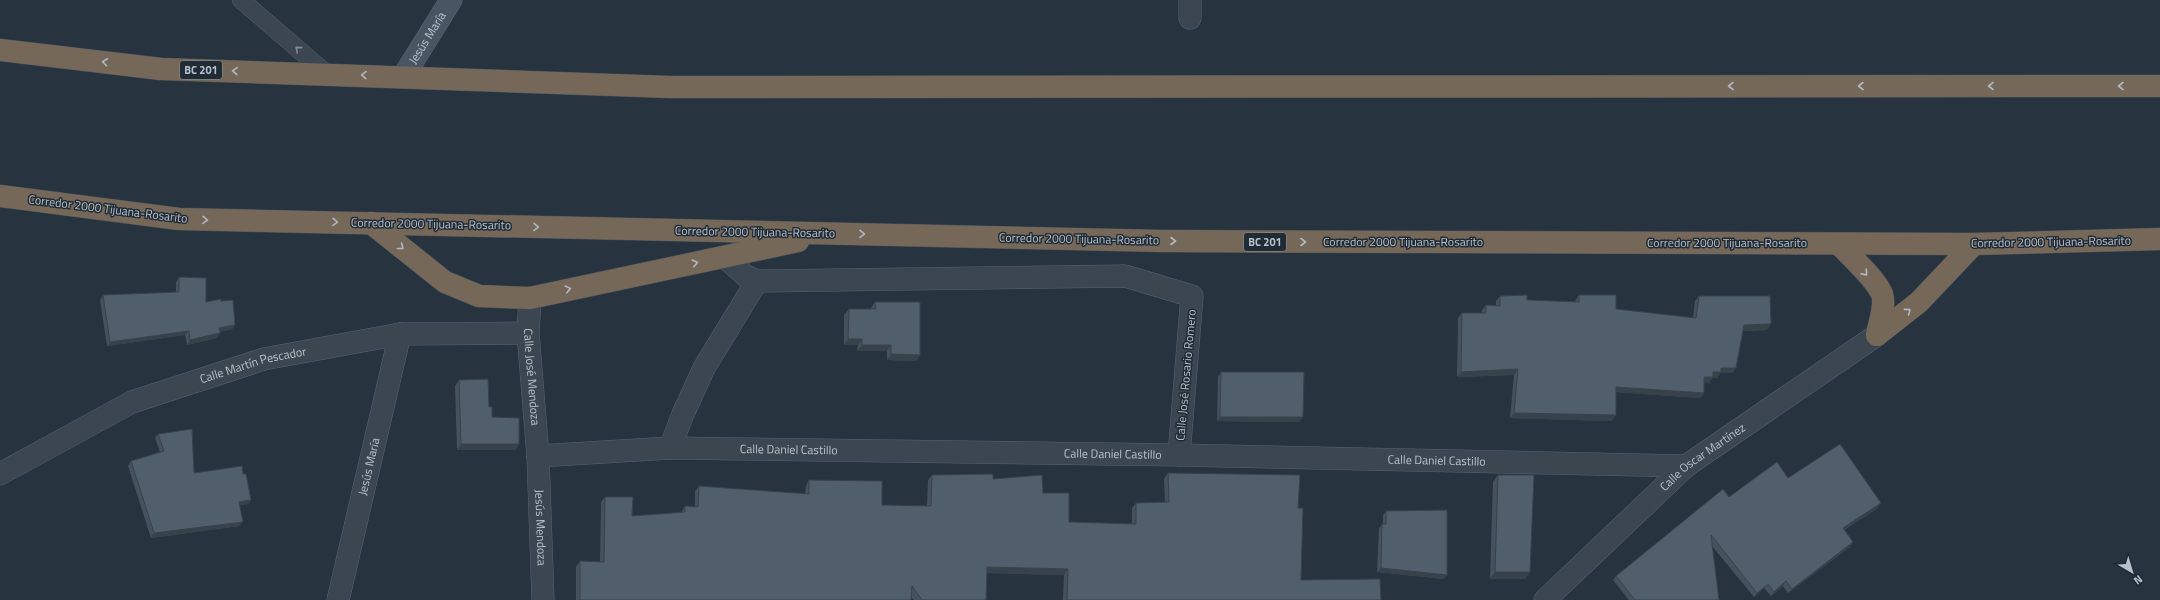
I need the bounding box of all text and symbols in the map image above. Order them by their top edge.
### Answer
street label: Jesús María [403,8,450,68]
one-way arrow [295,46,303,53]
one-way arrow [102,58,108,67]
road number: BC 201 [180,61,222,79]
one-way arrow [231,67,237,75]
one-way arrow [361,71,367,80]
one-way arrow [1728,82,1734,90]
one-way arrow [1858,82,1864,90]
one-way arrow [1988,82,1994,90]
one-way arrow [2118,82,2124,90]
street label: Corredor 2000 Tijuana-Rosarito [27,189,189,228]
street label: Corredor 2000 Tijuana-Rosarito [351,213,511,234]
one-way arrow [202,215,208,224]
one-way arrow [332,218,338,226]
street label: Corredor 2000 Tijuana-Rosarito [675,221,835,242]
one-way arrow [533,222,539,231]
street label: Corredor 2000 Tijuana-Rosarito [999,228,1159,249]
one-way arrow [859,230,865,238]
street label: Corredor 2000 Tijuana-Rosarito [1971,231,2131,252]
street label: Corredor 2000 Tijuana-Rosarito [1323,232,1483,251]
road number: BC 201 [1244,233,1286,251]
street label: Corredor 2000 Tijuana-Rosarito [1647,233,1807,252]
one-way arrow [1170,237,1176,245]
one-way arrow [1300,238,1306,246]
one-way arrow [397,242,404,249]
one-way arrow [692,259,698,268]
one-way arrow [1860,268,1867,275]
one-way arrow [564,286,571,294]
street label: Calle José Rosario Romero [1170,308,1201,441]
one-way arrow [1903,309,1910,316]
street label: Calle José Mendoza [519,328,545,426]
street label: Calle Martín Pescador [197,341,308,388]
street label: Calle Oscar Martínez [1655,418,1749,495]
street label: Jesús María [353,436,385,497]
street label: Calle Daniel Castillo [740,439,838,459]
street label: Calle Daniel Castillo [1064,443,1162,464]
street label: Calle Daniel Castillo [1387,450,1486,471]
street label: Jesús Mendoza [530,489,552,566]
north arrow [2112,552,2152,592]
text: N [2130,571,2146,589]

